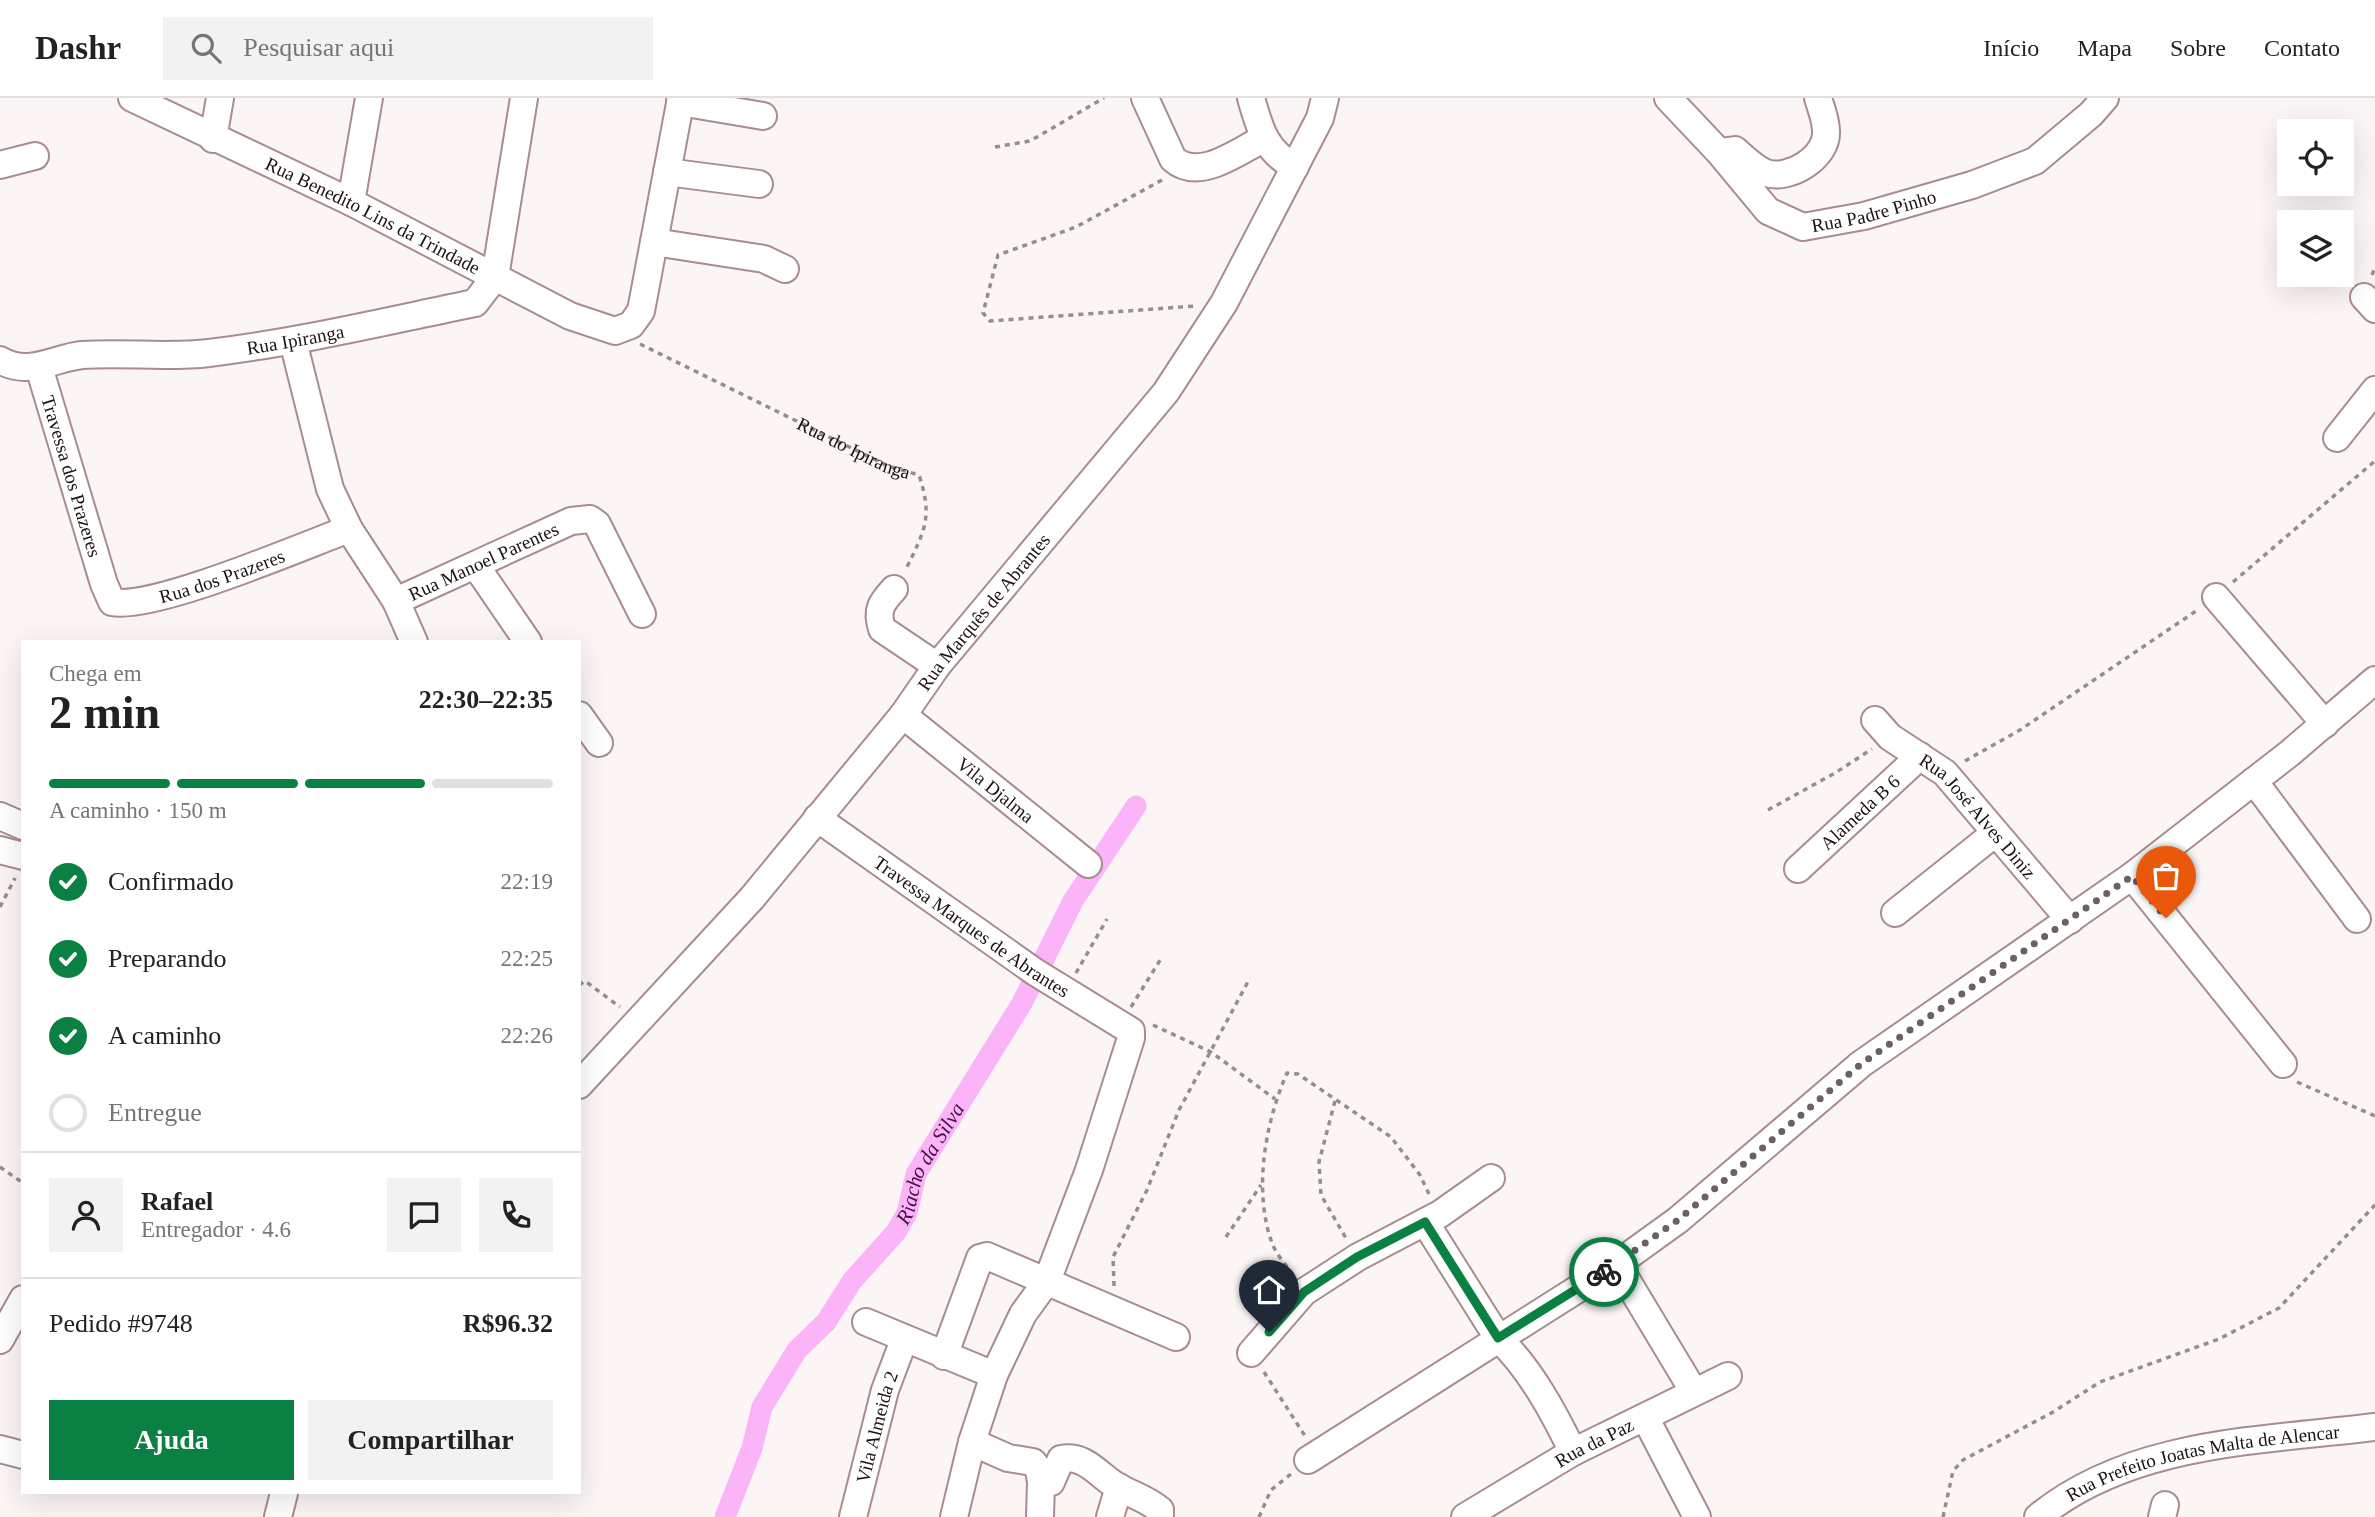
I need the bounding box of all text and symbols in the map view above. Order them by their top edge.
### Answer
search box [163,17,653,80]
icon: search [187,29,225,67]
text: Dashr [35,30,121,66]
text: Pesquisar aqui [243,33,394,62]
text: Início [1983,35,2039,61]
text: Mapa [2077,35,2132,61]
text: Sobre [2170,35,2226,61]
text: Contato [2264,35,2340,61]
map controls [2277,119,2354,287]
button: locate [2277,119,2354,196]
street label: Rua Benedito Lins da Trindade [262,153,484,278]
street label: Rua Padre Pinho [1810,186,1939,236]
button: layers [2277,210,2354,287]
street label: Rua Ipiranga [245,321,346,359]
street label: Travessa dos Prazeres [37,393,105,559]
street label: Rua do Ipiranga [794,413,913,483]
street label: Rua Manoel Parentes [405,518,562,605]
street label: Rua Marquês de Abrantes [913,529,1054,695]
street label: Rua dos Prazeres [157,545,288,607]
text: Chega em [49,661,142,686]
text: 22:30–22:35 [419,685,553,714]
text: 2 min [49,687,160,738]
street label: Rua José Alves Diniz [1916,749,2040,883]
street label: Vila Djalma [953,753,1038,828]
street label: Alameda B 6 [1816,771,1904,854]
text: A caminho · 150 m [49,798,227,823]
pin [2136,846,2196,918]
street label: Travessa Marques de Abrantes [870,852,1073,1002]
icon: bag [2147,857,2185,895]
icon: check [49,863,87,901]
text: Confirmado [108,867,234,896]
text: 22:19 [501,869,553,894]
icon: check [49,940,87,978]
text: Preparando [108,944,226,973]
text: 22:25 [501,946,553,971]
icon: check [49,1017,87,1055]
text: A caminho [108,1021,221,1050]
text: 22:26 [501,1023,553,1048]
text: Entregue [108,1098,202,1127]
water label: Riacho da Silva [890,1098,969,1230]
button: person [49,1178,123,1252]
button: chat [387,1178,461,1252]
button: phone [479,1178,553,1252]
text: Rafael [141,1187,213,1216]
text: Entregador · 4.6 [141,1217,291,1242]
courier [1569,1237,1639,1307]
icon: bike [1585,1253,1623,1291]
pin [1239,1260,1299,1332]
icon: home [1250,1271,1288,1309]
text: Pedido #9748 [49,1309,193,1338]
text: R$96.32 [463,1309,553,1338]
street label: Vila Almeida 2 [852,1368,902,1485]
button: Ajuda [49,1400,294,1480]
button: Compartilhar [308,1400,553,1480]
street label: Rua da Paz [1551,1414,1637,1472]
street label: Rua Prefeito Joatas Malta de Alencar [2062,1421,2341,1506]

